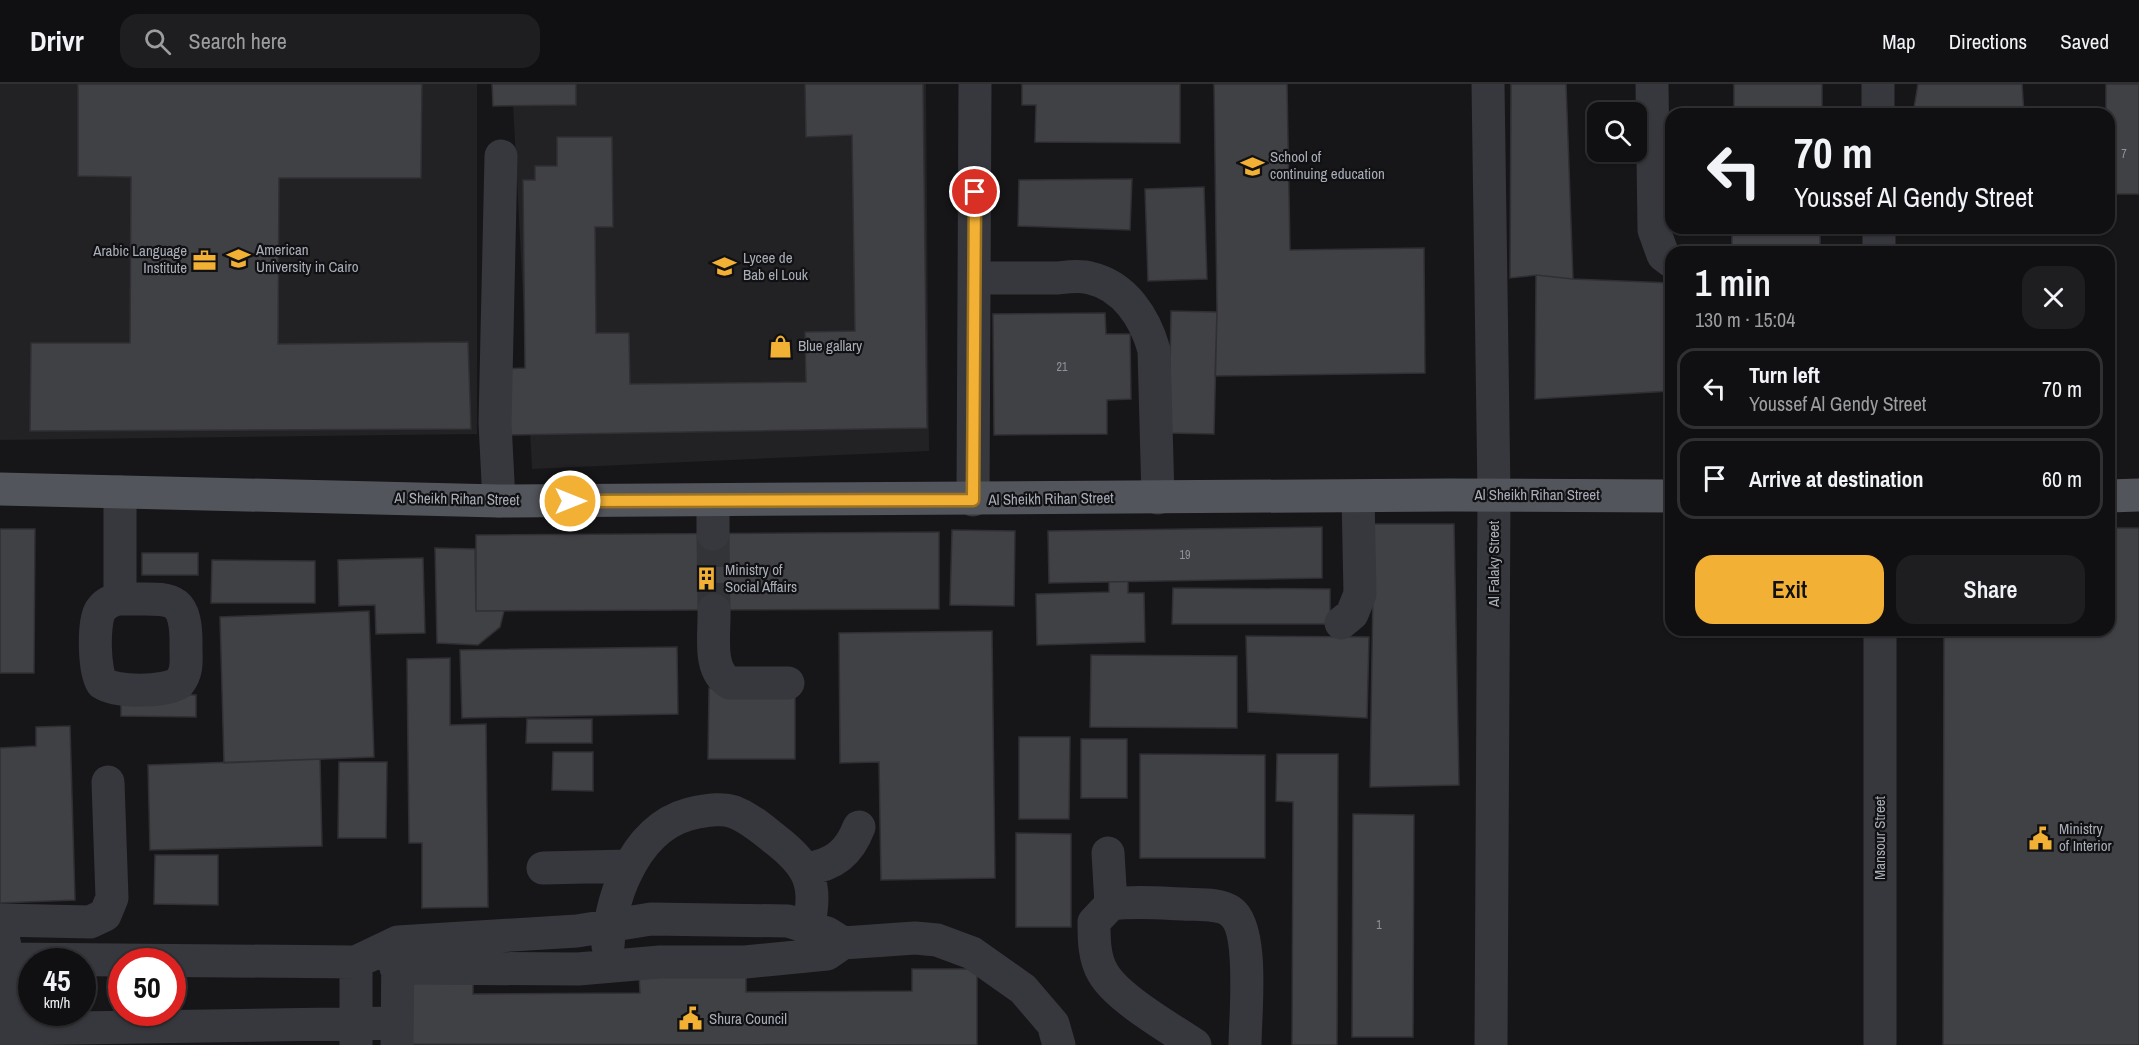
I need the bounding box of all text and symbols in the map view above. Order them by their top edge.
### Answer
search box [120,14,540,68]
text: Drivr [30,22,84,60]
icon: search [141,25,174,58]
text: Search here [189,26,287,56]
text: Map [1882,27,1916,56]
text: Directions [1949,27,2027,56]
text: Saved [2060,27,2109,56]
map controls [1587,102,1647,162]
button: search [1587,102,1647,162]
text: 70 m [1794,125,1873,181]
icon: left [1695,132,1773,210]
place label: School of continuing education [1270,146,1385,184]
house number: 7 [2121,146,2127,162]
school or university icon: School of continuing education [1239,153,1265,179]
pin [949,166,1000,217]
icon: arrive [958,175,991,208]
text: Youssef Al Gendy Street [1794,179,2034,215]
place label: American University in Cairo [255,239,359,277]
place label: Arabic Language Institute [92,240,187,278]
school or university icon: American University in Cairo [225,246,251,272]
office icon: Arabic Language Institute [192,247,218,273]
place label: Lycee de Bab el Louk [743,247,809,285]
school or university icon: Lycee de Bab el Louk [712,254,738,280]
text: 1 min [1695,259,1771,307]
button: close [2022,266,2085,329]
text: 130 m · 15:04 [1695,306,1795,333]
shop icon: Blue gallary [767,333,793,359]
place label: Blue gallary [798,335,863,356]
house number: 21 [1057,359,1068,375]
text: Turn left [1749,360,1820,390]
icon: left [1698,372,1731,405]
text: 70 m [2042,374,2082,404]
text: Youssef Al Gendy Street [1749,390,1926,417]
icon: arrive [1698,462,1731,495]
text: Arrive at destination [1749,464,1923,494]
text: 60 m [2042,464,2082,494]
position arrow [538,469,602,533]
street label: Al Sheikh Rihan Street [1473,484,1600,505]
street label: Al Sheikh Rihan Street [393,487,520,510]
street label: Al Sheikh Rihan Street [987,487,1114,510]
street label: Al Falaky Street [1483,520,1504,608]
house number: 19 [1180,547,1190,563]
button: Exit [1695,555,1884,624]
button: Share [1896,555,2085,624]
place label: Ministry of Social Affairs [725,559,797,597]
building icon: Ministry of Social Affairs [694,566,720,592]
street label: Mansour Street [1869,795,1890,880]
place label: Ministry of Interior [2059,818,2112,856]
public building icon: Ministry of Interior [2028,825,2054,851]
house number: 1 [1376,917,1382,933]
speed limit sign: 50 [108,948,186,1026]
text: 45 [43,960,71,1000]
text: km/h [44,992,70,1013]
public building icon: Shura Council [678,1006,704,1032]
place label: Shura Council [709,1008,787,1029]

